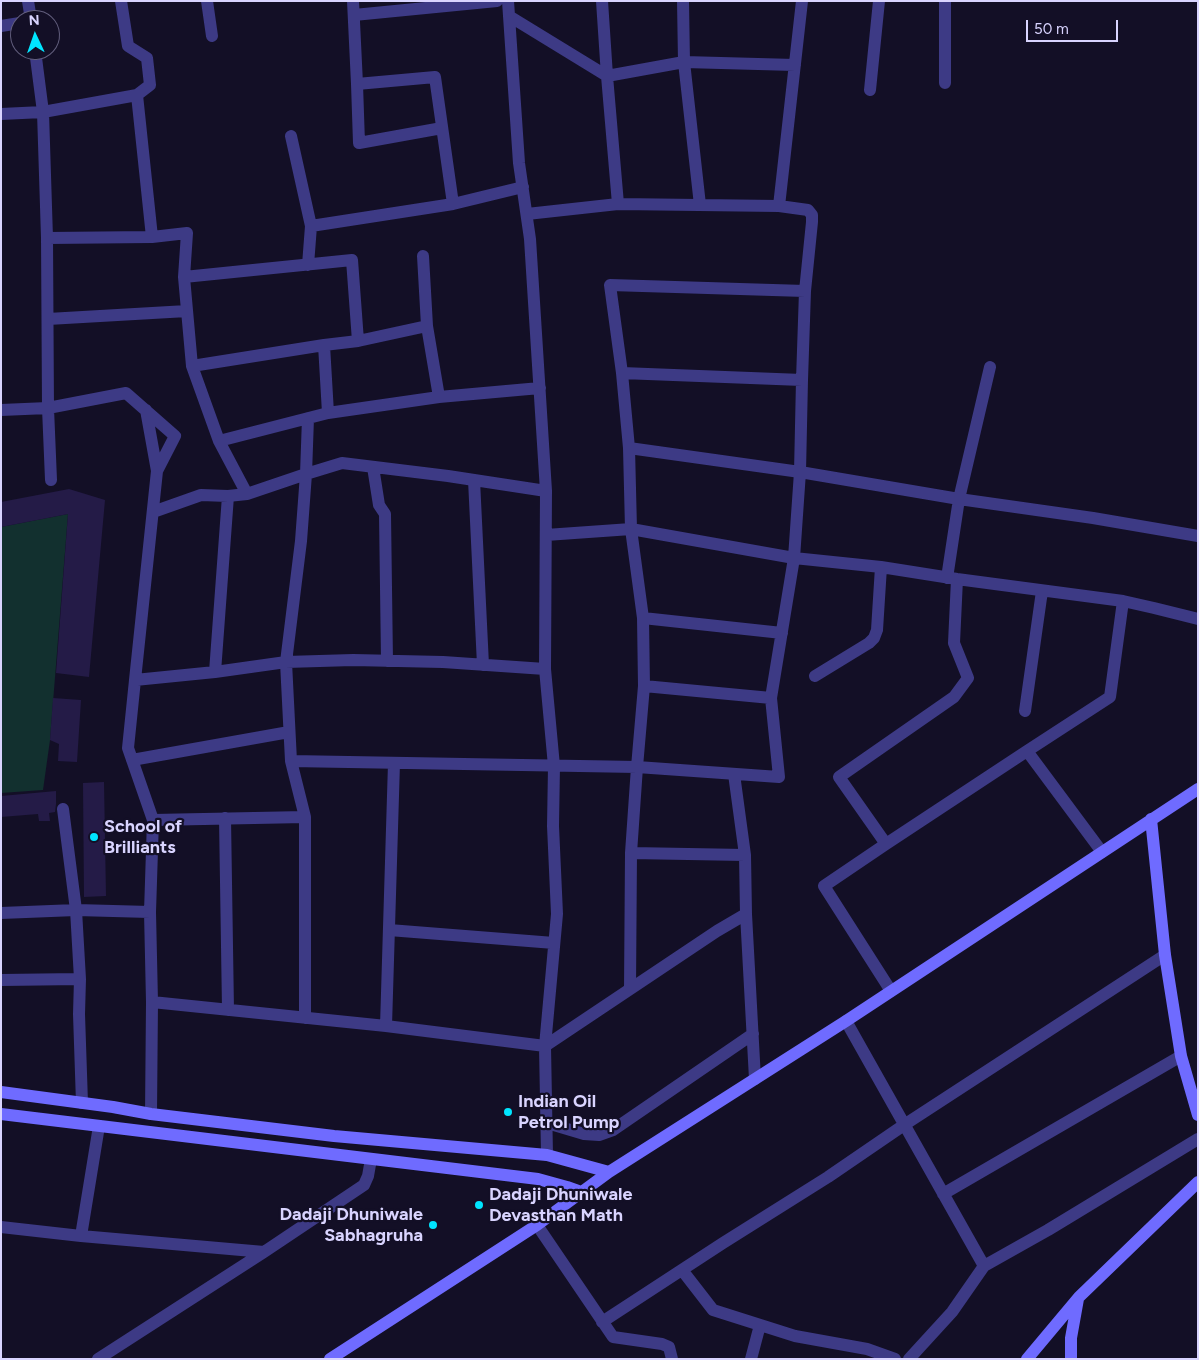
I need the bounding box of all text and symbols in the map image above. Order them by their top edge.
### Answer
north arrow [10,10,60,60]
scale bar [1029,10,1122,42]
text: N [28,12,40,29]
text: 50 m [1034,20,1069,38]
place label: School of Brilliants [104,816,182,859]
marker: School of Brilliants [88,831,100,843]
place label: Indian Oil Petrol Pump [518,1091,619,1134]
marker: Indian Oil Petrol Pump [502,1106,514,1118]
place label: Dadaji Dhuniwale Devasthan Math [489,1184,632,1226]
marker: Dadaji Dhuniwale Devasthan Math [473,1199,485,1211]
place label: Dadaji Dhuniwale Sabhagruha [280,1204,423,1246]
marker: Dadaji Dhuniwale Sabhagruha [427,1219,439,1231]

